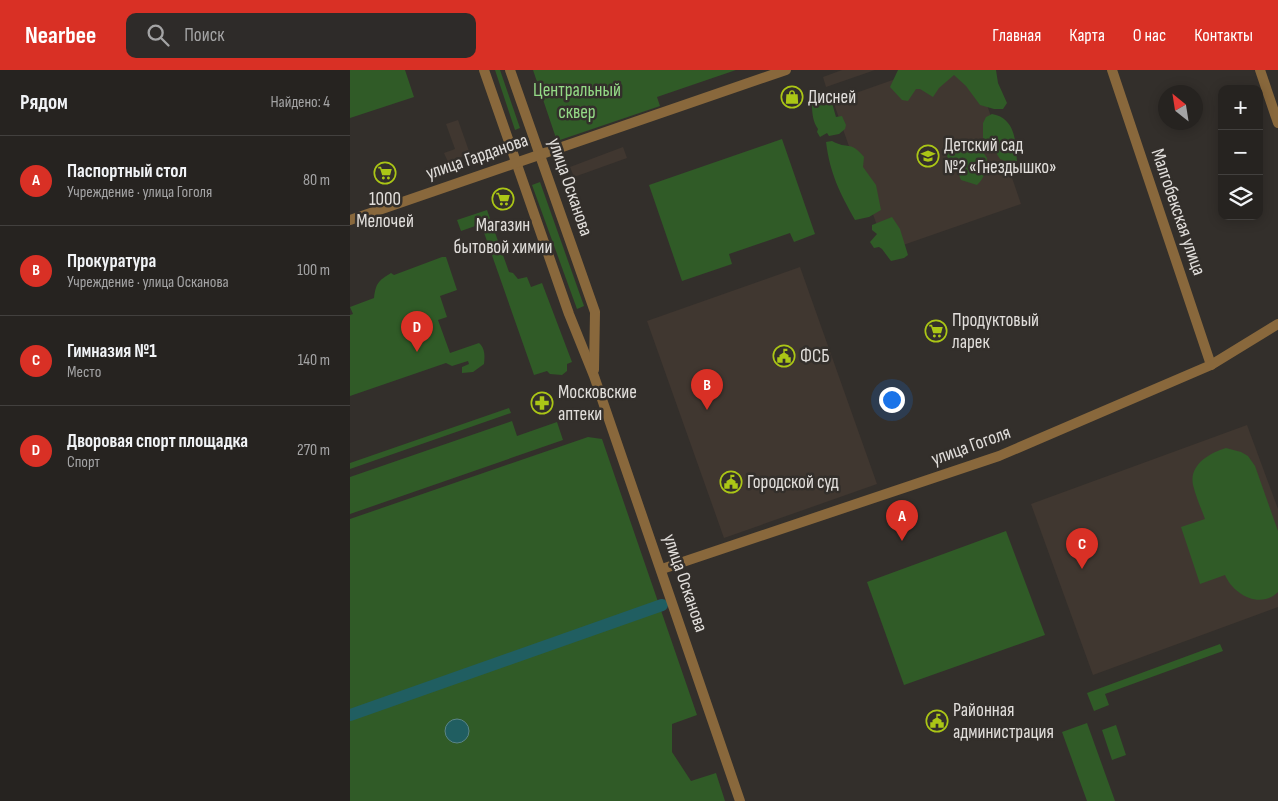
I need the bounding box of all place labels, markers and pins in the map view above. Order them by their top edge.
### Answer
shop icon: Дисней [780,85,804,109]
place label: Дисней [808,86,856,109]
place label: Детский сад №2 «Гнездышко» [944,134,1057,179]
school or university icon: Детский сад №2 «Гнездышко» [916,144,940,168]
supermarket icon: 1000 Мелочей [373,161,397,185]
supermarket icon: Магазин бытовой химии [491,187,515,211]
place label: 1000 Мелочей [356,188,414,233]
place label: Магазин бытовой химии [454,214,552,259]
place label: Продуктовый ларек [952,309,1039,354]
pin: D [401,311,433,352]
supermarket icon: Продуктовый ларек [924,319,948,343]
public building icon: ФСБ [772,344,796,368]
place label: ФСБ [800,345,830,368]
pin: B [691,369,723,410]
place label: Московские аптеки [558,381,637,426]
pharmacy icon: Московские аптеки [530,391,554,415]
public building icon: Городской суд [719,470,743,494]
place label: Городской суд [747,471,839,494]
pin: A [886,500,918,541]
pin: C [1066,528,1098,569]
place label: Районная администрация [953,699,1054,744]
public building icon: Районная администрация [925,709,949,733]

